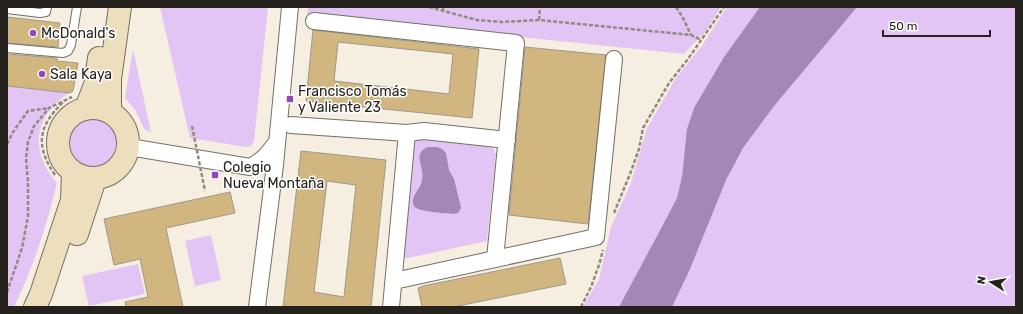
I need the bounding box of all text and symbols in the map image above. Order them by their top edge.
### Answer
scale bar [883,12,990,38]
text: 50 m [889,19,917,33]
place label: McDonald's [41,25,115,42]
marker: McDonald's [28,28,38,38]
place label: Sala Kaya [50,66,112,83]
marker: Sala Kaya [37,69,47,79]
place label: Francisco Tomás y Valiente 23 [298,83,407,116]
marker: Francisco Tomás y Valiente 23 [285,94,295,104]
place label: Colegio Nueva Montaña [223,159,324,192]
marker: Colegio Nueva Montaña [210,170,220,180]
north arrow [971,262,1011,302]
text: N [975,275,989,285]

